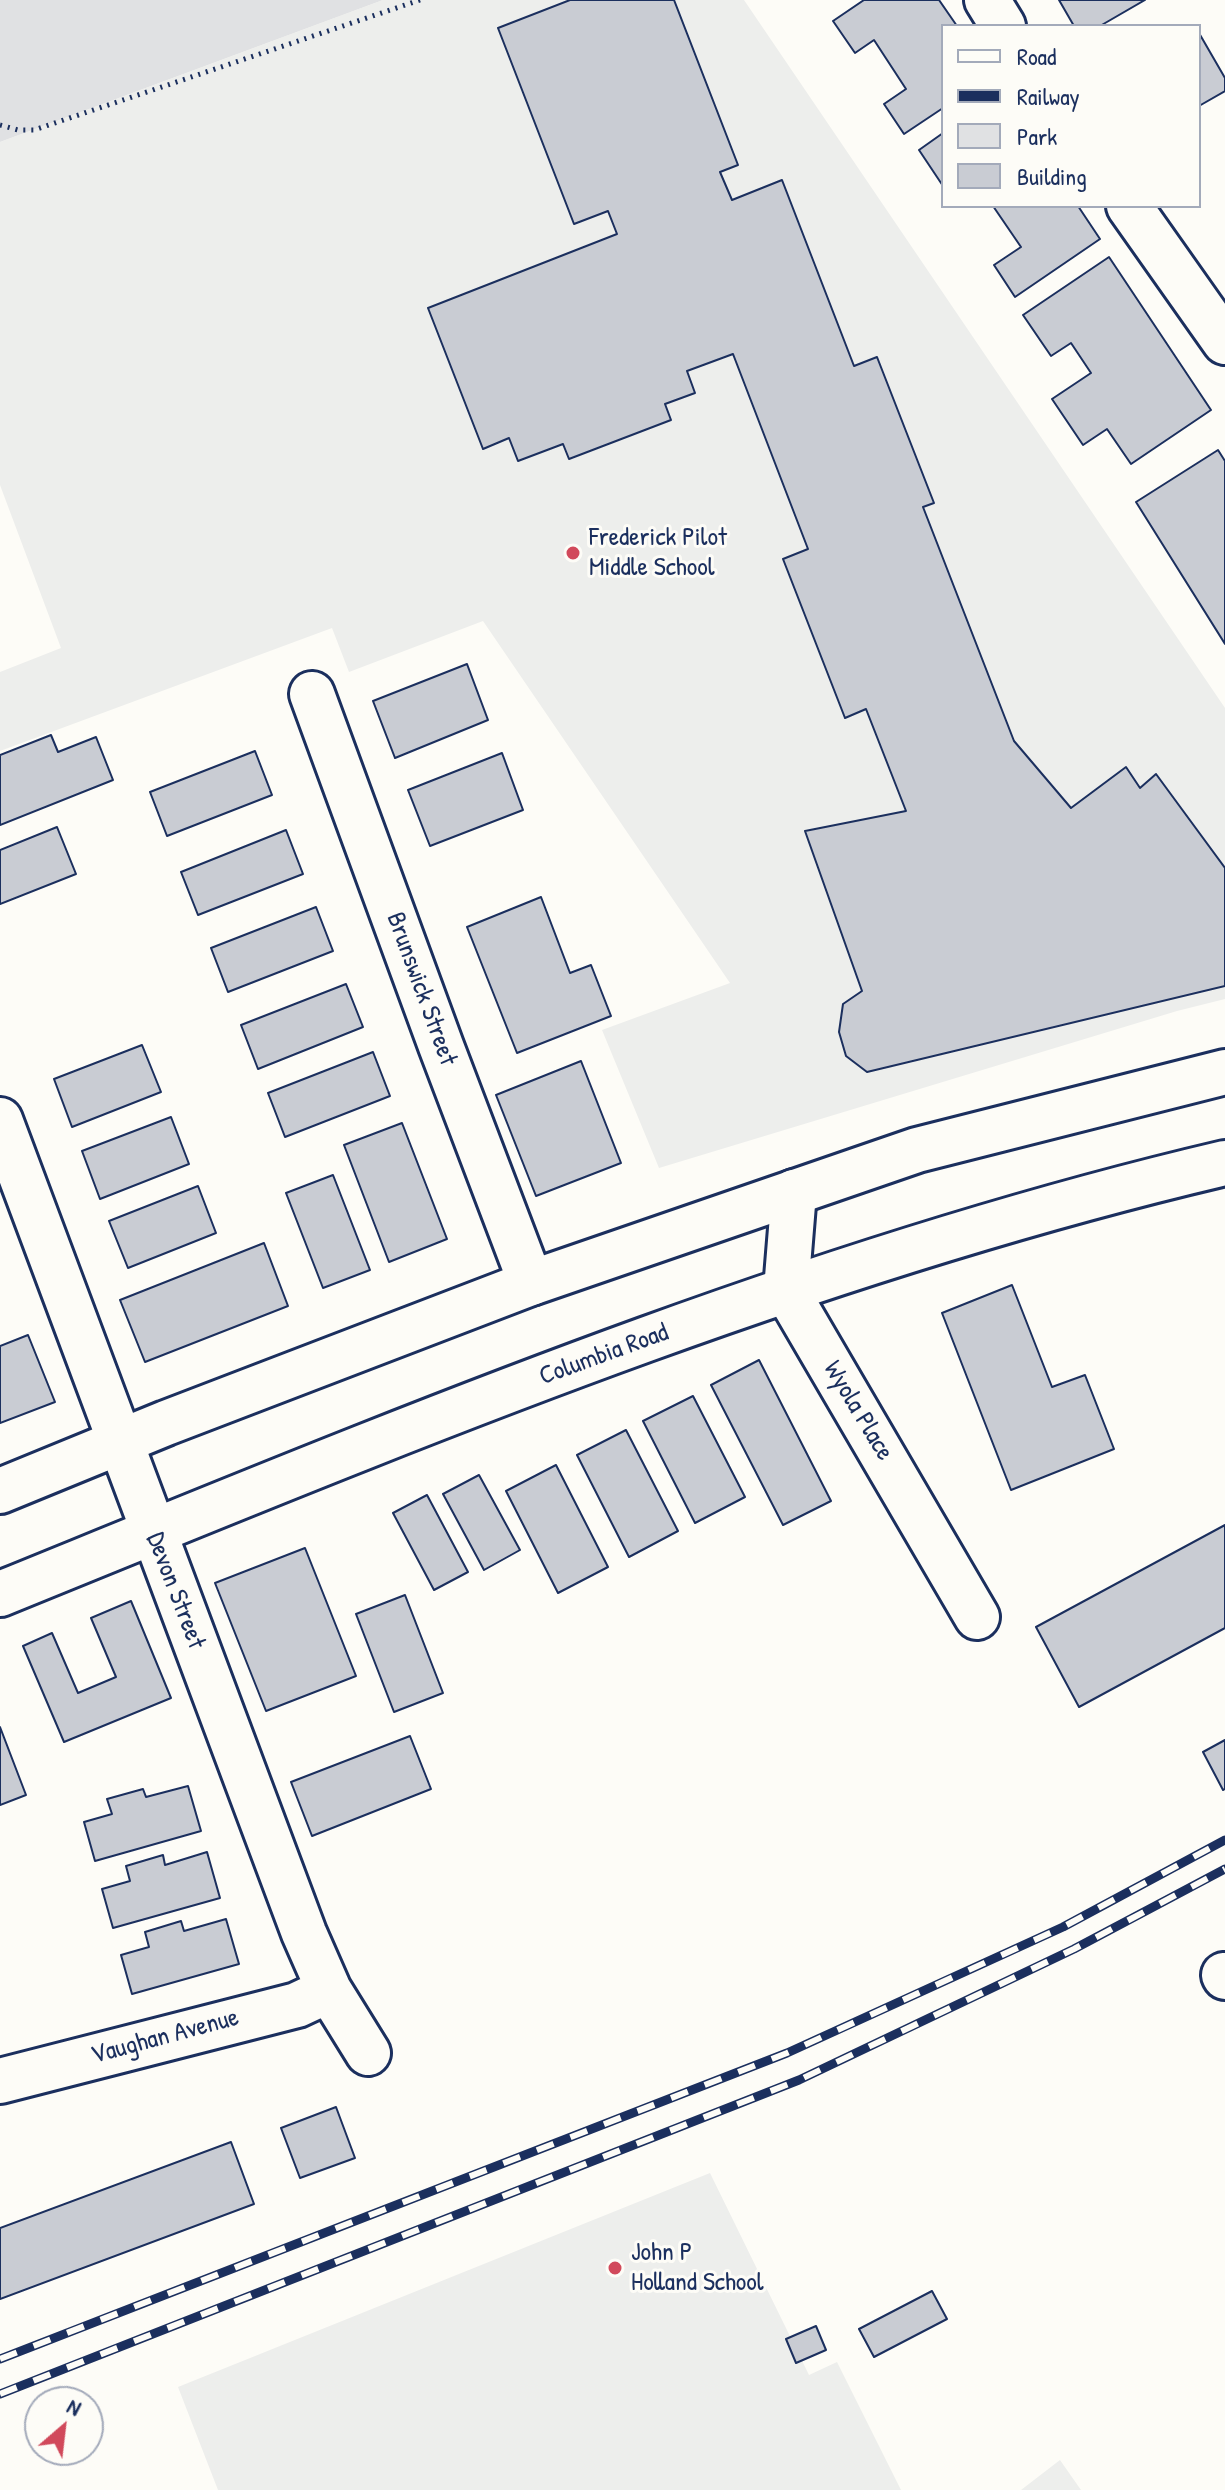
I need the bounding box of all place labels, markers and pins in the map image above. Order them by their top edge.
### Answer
place label: Frederick Pilot Middle School [589,522,727,584]
marker: Frederick Pilot Middle School [564,544,582,562]
place label: John P Holland School [631,2237,764,2298]
marker: John P Holland School [606,2259,624,2277]

